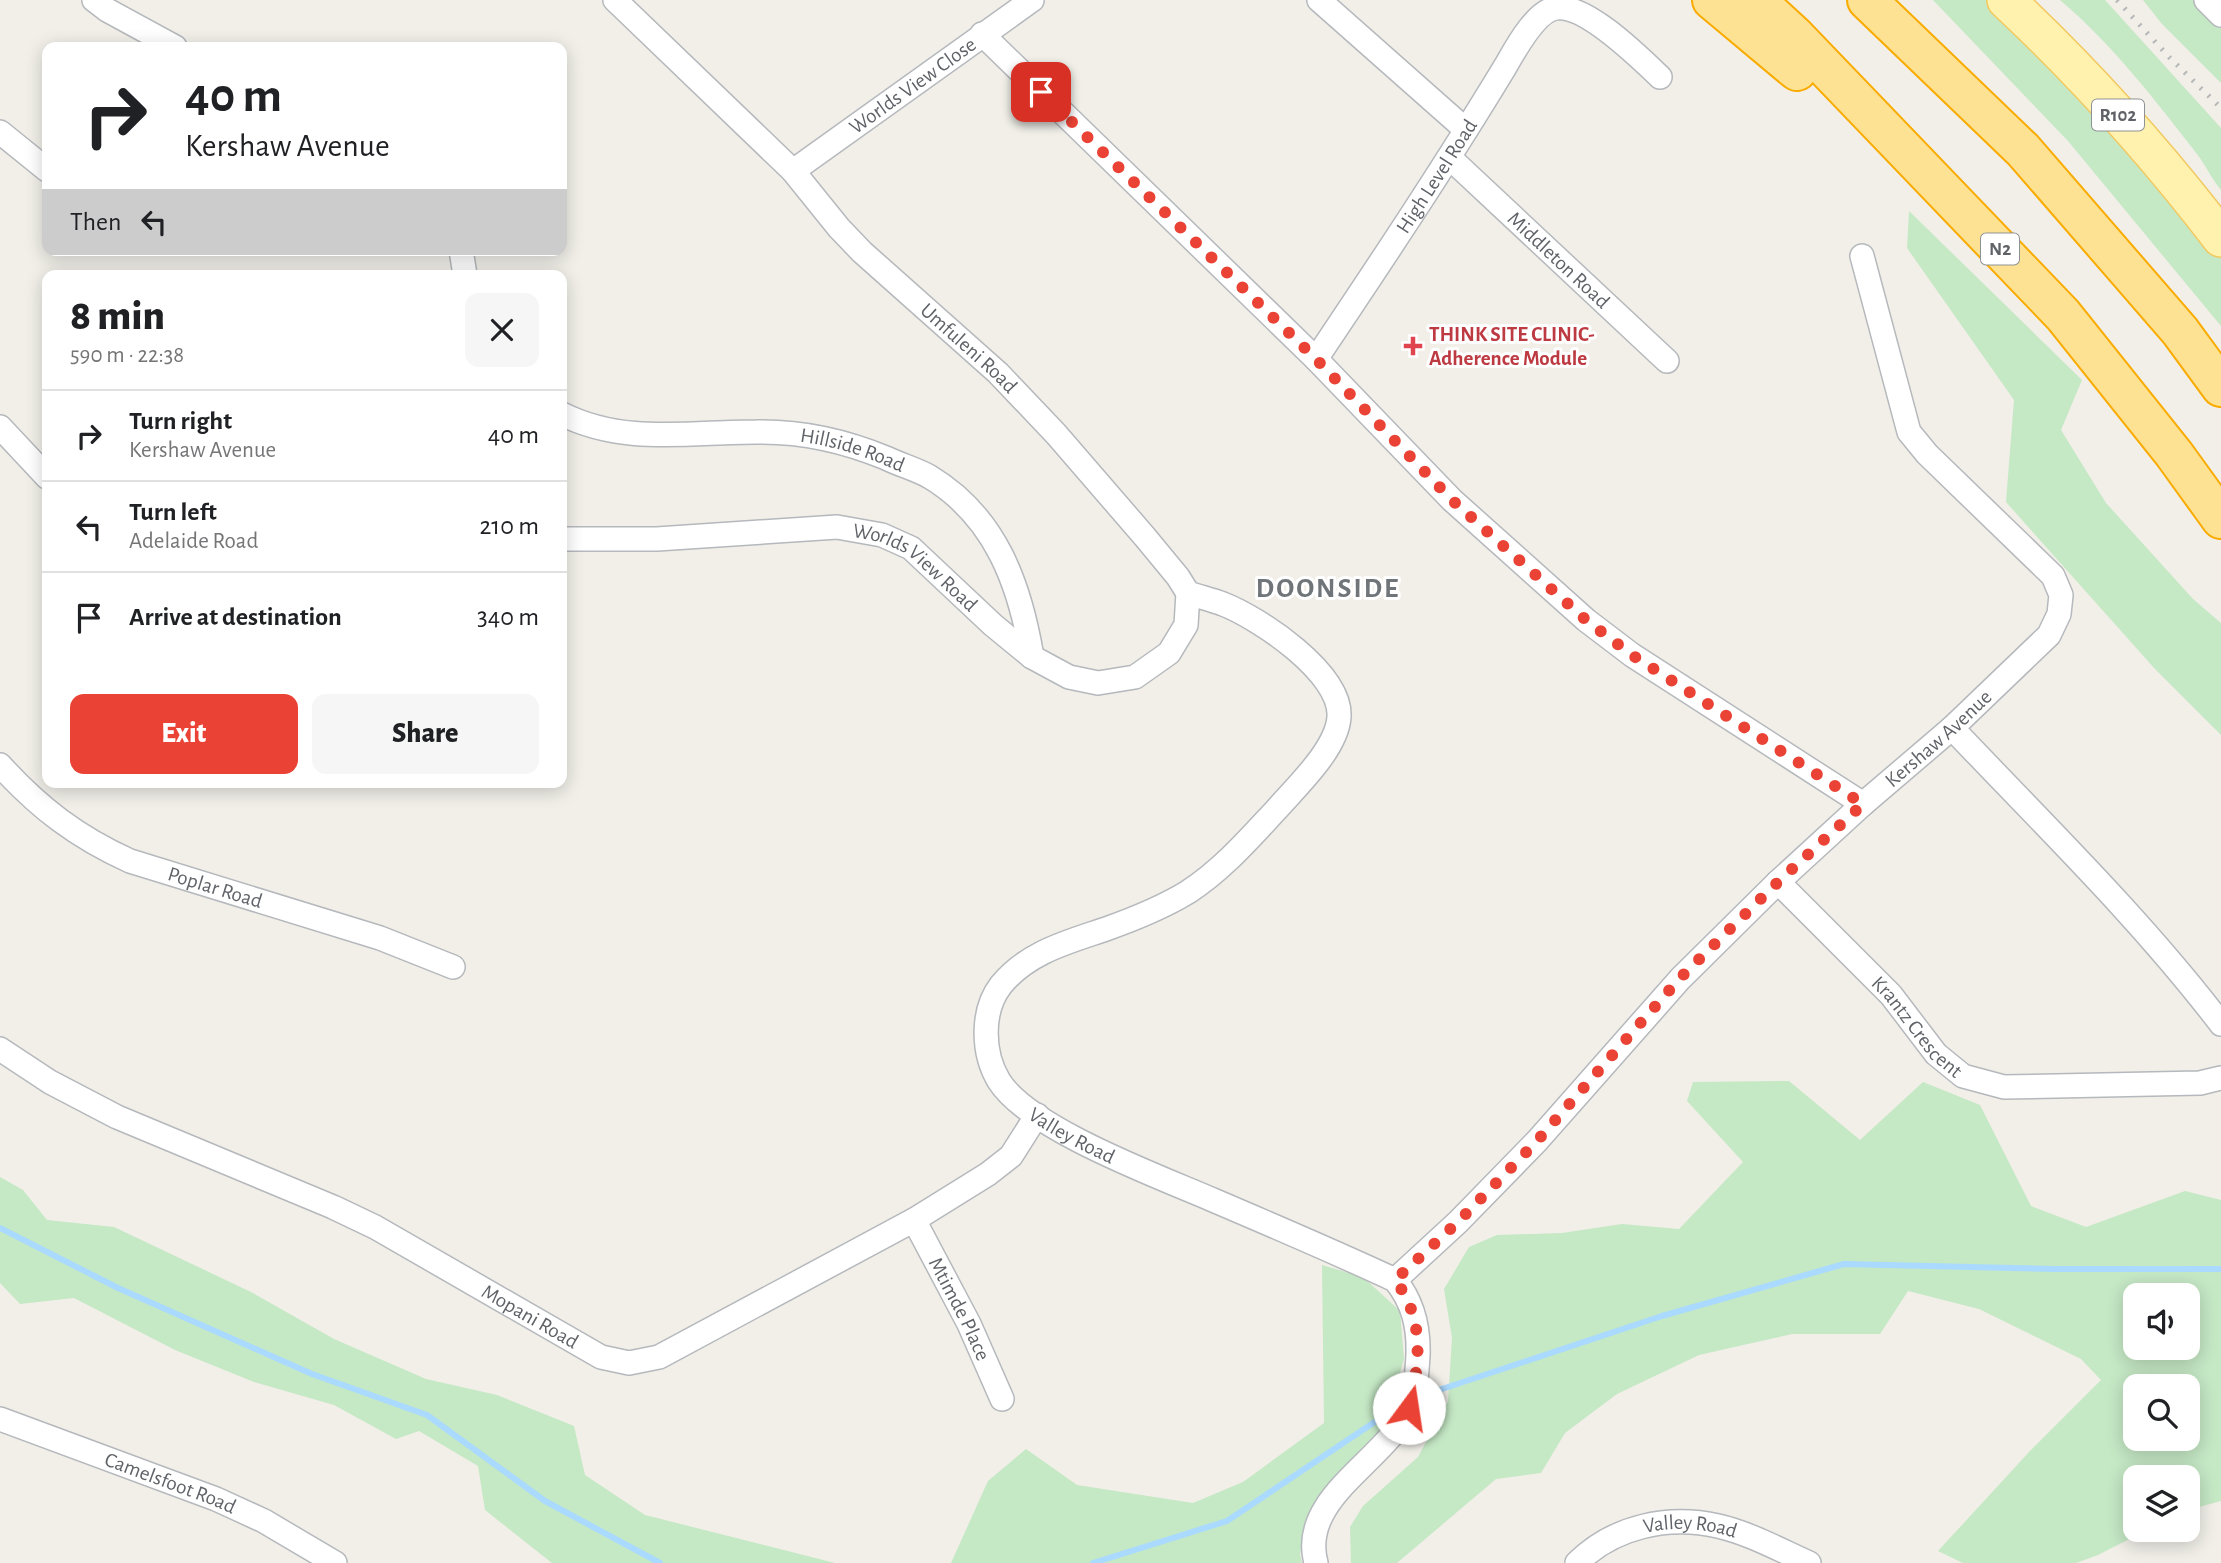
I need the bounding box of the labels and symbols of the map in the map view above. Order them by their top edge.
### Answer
street label: Worlds View Close [845,33,980,138]
pin [1011,62,1071,122]
road number: R102 [2092,99,2144,130]
street label: High Level Road [1392,115,1481,237]
street label: Middleton Road [1504,207,1614,312]
road number: N2 [1981,233,2019,264]
street label: Umfuleni Road [917,299,1021,397]
place label: THINK SITE CLINIC- Adherence Module [1429,324,1595,369]
marker: THINK SITE CLINIC- Adherence Module [1403,336,1423,356]
street label: Hillside Road [799,424,908,475]
street label: Worlds View Road [851,520,982,615]
district label: DOONSIDE [1256,575,1400,603]
street label: Kershaw Avenue [1881,686,1995,791]
street label: Poplar Road [165,863,265,912]
street label: Krantz Crescent [1868,972,1967,1082]
street label: Valley Road [1025,1103,1118,1167]
street label: Mtimde Place [925,1254,994,1364]
street label: Mopani Road [478,1280,582,1352]
position arrow [1372,1371,1446,1445]
street label: Camelsfoot Road [102,1448,239,1517]
street label: Valley Road [1641,1511,1740,1541]

